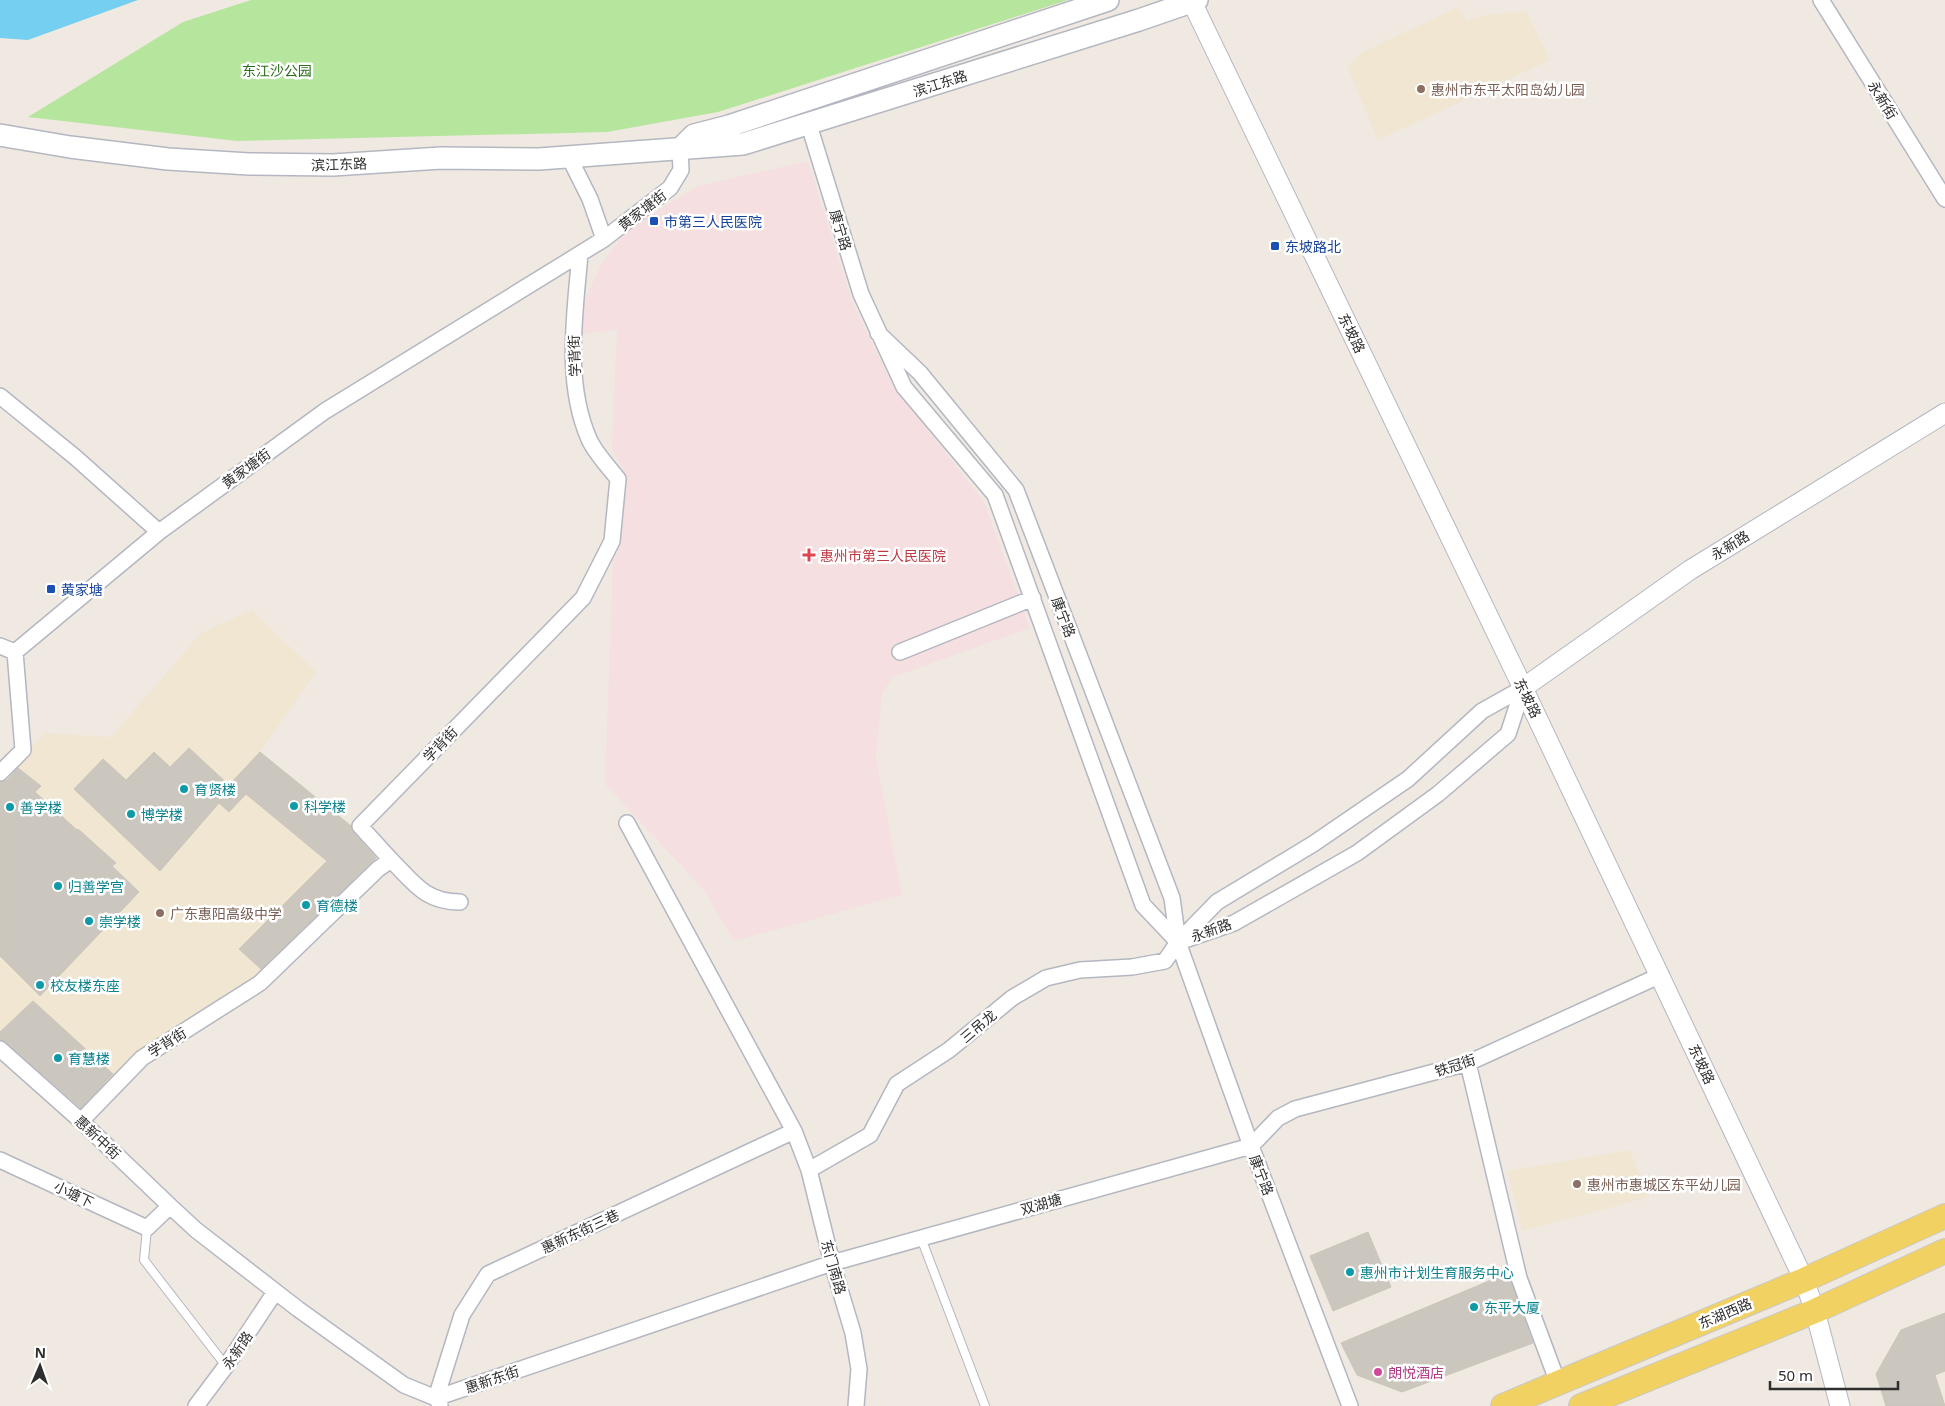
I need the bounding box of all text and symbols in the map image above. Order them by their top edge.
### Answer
park label: 东江沙公园 [242,61,312,80]
street label: 滨江东路 [910,65,970,101]
street label: 永新街 [1864,77,1902,123]
place label: 惠州市东平太阳岛幼儿园 [1431,80,1585,99]
marker: 惠州市东平太阳岛幼儿园 [1415,83,1427,95]
street label: 滨江东路 [311,154,367,174]
street label: 黄家塘街 [614,185,670,235]
street label: 康宁路 [826,207,856,253]
place label: 市第三人民医院 [664,212,762,231]
marker: 市第三人民医院 [648,215,660,227]
place label: 东坡路北 [1285,237,1341,256]
marker: 东坡路北 [1269,240,1281,252]
street label: 东坡路 [1334,310,1370,356]
street label: 学背街 [564,335,584,377]
street label: 黄家塘街 [218,444,274,492]
street label: 永新路 [1707,526,1753,564]
place label: 惠州市第三人民医院 [820,546,946,565]
marker: 惠州市第三人民医院 [802,548,816,562]
place label: 黄家塘 [61,580,103,599]
marker: 黄家塘 [45,583,57,595]
street label: 康宁路 [1048,594,1080,640]
street label: 东坡路 [1510,675,1546,721]
street label: 学背街 [419,722,461,766]
place label: 育贤楼 [194,780,236,799]
marker: 育贤楼 [178,783,190,795]
place label: 科学楼 [304,797,346,816]
place label: 善学楼 [20,798,62,817]
marker: 科学楼 [288,800,300,812]
marker: 善学楼 [4,801,16,813]
place label: 博学楼 [141,805,183,824]
marker: 博学楼 [125,808,137,820]
place label: 归善学宫 [68,877,124,896]
marker: 归善学宫 [52,880,64,892]
place label: 育德楼 [316,896,358,915]
marker: 育德楼 [300,899,312,911]
place label: 广东惠阳高级中学 [170,904,282,923]
marker: 广东惠阳高级中学 [154,907,166,919]
place label: 崇学楼 [99,912,141,931]
street label: 永新路 [1188,914,1234,946]
marker: 崇学楼 [83,915,95,927]
place label: 校友楼东座 [50,976,120,995]
marker: 校友楼东座 [34,979,46,991]
street label: 三吊龙 [956,1005,1000,1047]
street label: 学背街 [144,1023,190,1061]
street label: 东坡路 [1685,1041,1719,1087]
place label: 育慧楼 [68,1049,110,1068]
street label: 铁冠街 [1432,1049,1478,1081]
marker: 育慧楼 [52,1052,64,1064]
street label: 惠新中街 [71,1111,125,1163]
street label: 康宁路 [1246,1152,1278,1198]
place label: 惠州市惠城区东平幼儿园 [1587,1175,1741,1194]
street label: 小塘下 [51,1177,97,1211]
marker: 惠州市惠城区东平幼儿园 [1571,1178,1583,1190]
street label: 双湖塘 [1018,1189,1064,1219]
street label: 惠新东街三巷 [538,1205,622,1257]
street label: 东门南路 [817,1237,851,1297]
place label: 惠州市计划生育服务中心 [1360,1263,1514,1282]
marker: 惠州市计划生育服务中心 [1344,1266,1356,1278]
street label: 东湖西路 [1696,1293,1754,1333]
place label: 东平大厦 [1484,1298,1540,1317]
marker: 东平大厦 [1468,1301,1480,1313]
street label: 永新路 [217,1327,257,1373]
north arrow [15,1341,65,1391]
text: N [34,1343,46,1362]
scale bar [1770,1358,1898,1390]
street label: 惠新东街 [462,1361,522,1397]
place label: 朗悦酒店 [1388,1363,1444,1382]
text: 50 m [1778,1365,1813,1385]
marker: 朗悦酒店 [1372,1366,1384,1378]

